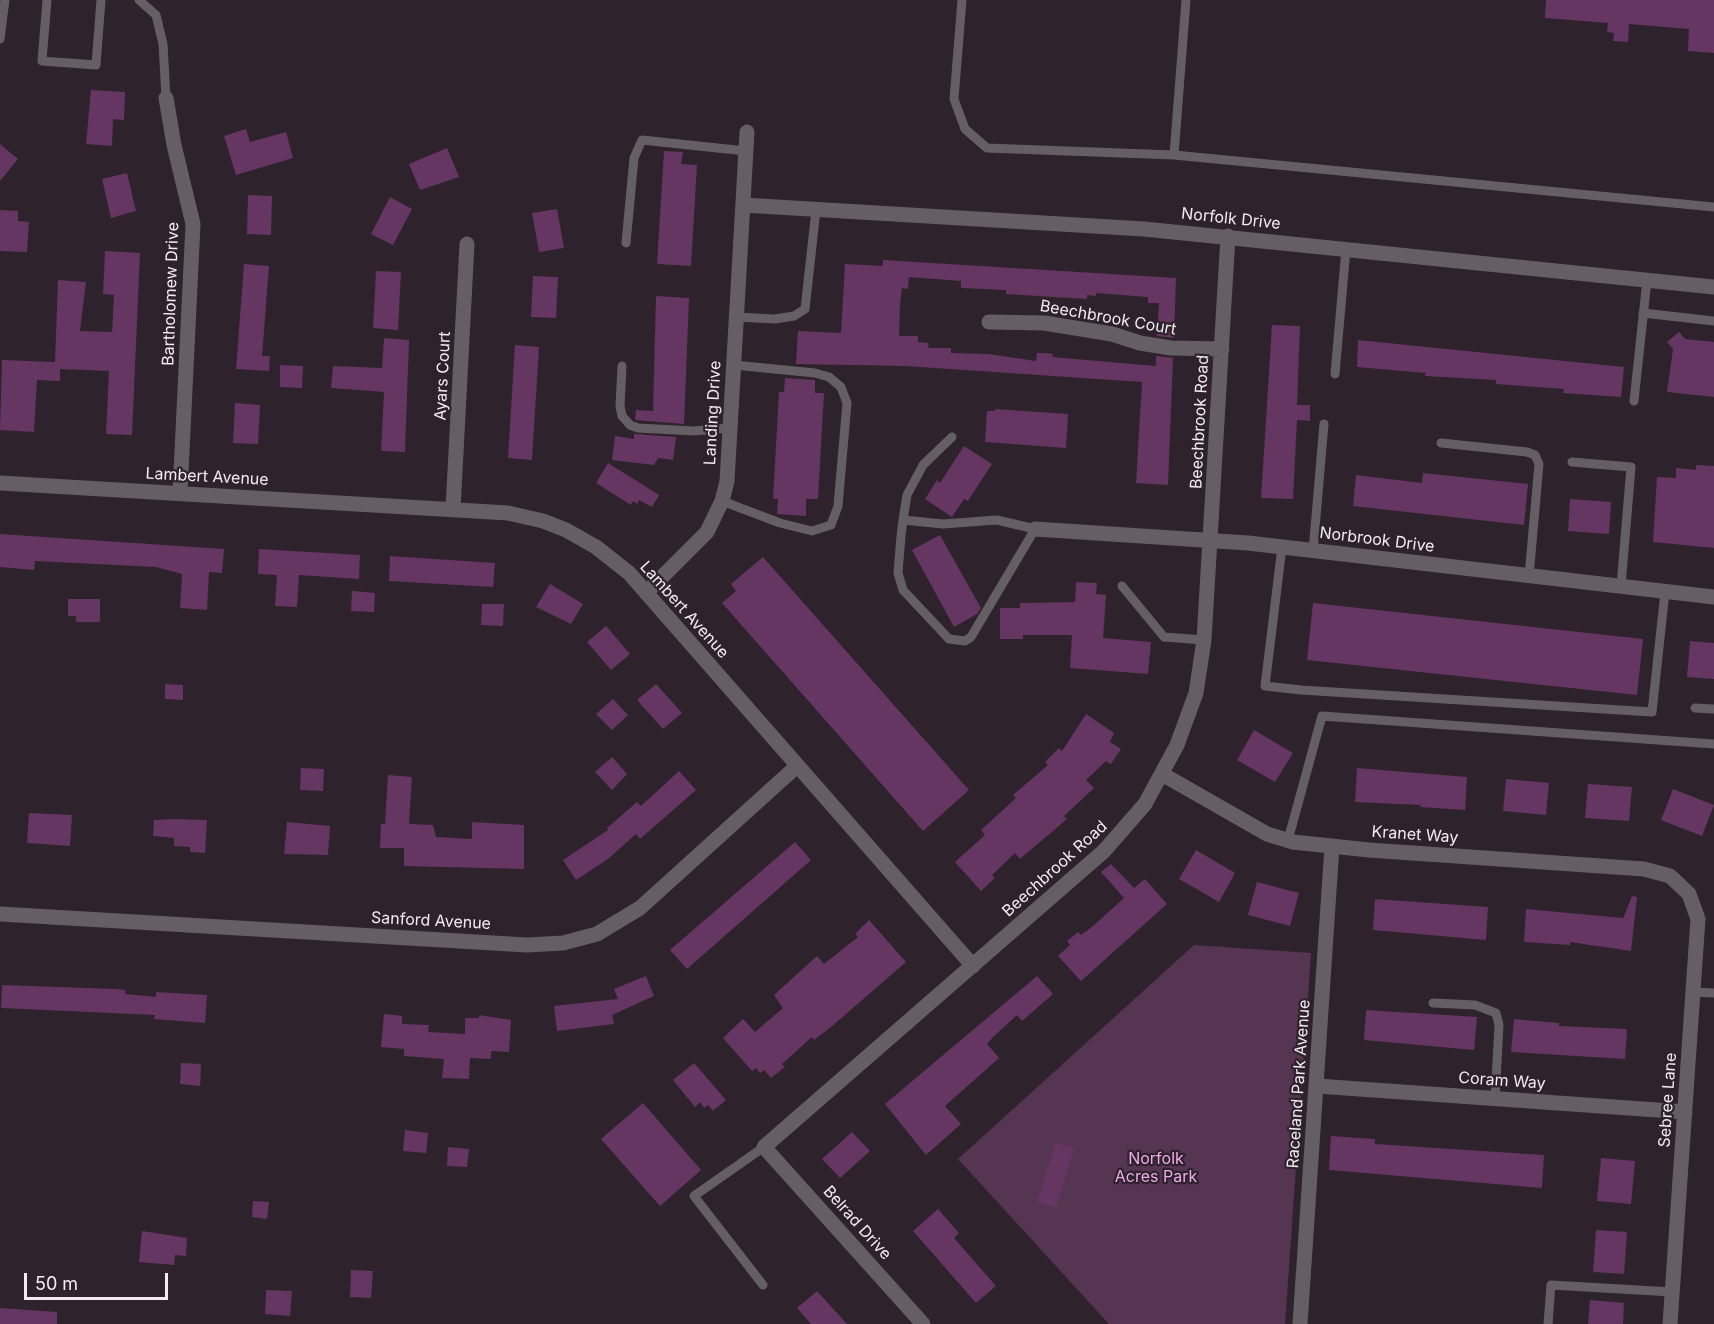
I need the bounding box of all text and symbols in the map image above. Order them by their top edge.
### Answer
street label: Norfolk Drive [1180,204,1282,234]
street label: Bartholomew Drive [159,222,183,366]
street label: Beechbrook Court [1038,297,1178,339]
street label: Ayars Court [431,331,455,421]
street label: Beechbrook Road [1187,354,1213,490]
street label: Landing Drive [701,360,725,466]
street label: Lambert Avenue [145,464,269,490]
street label: Norbrook Drive [1318,523,1436,557]
street label: Lambert Avenue [636,558,732,662]
street label: Beechbrook Road [999,817,1111,921]
street label: Kranet Way [1371,822,1459,848]
street label: Sanford Avenue [371,908,491,934]
street label: Raceland Park Avenue [1284,999,1314,1169]
street label: Sebree Lane [1655,1052,1681,1148]
street label: Coram Way [1458,1068,1546,1094]
park label: Norfolk Acres Park [1115,1149,1197,1187]
street label: Belrad Drive [819,1182,895,1264]
scale bar [27,1261,171,1299]
text: 50 m [35,1273,78,1294]

